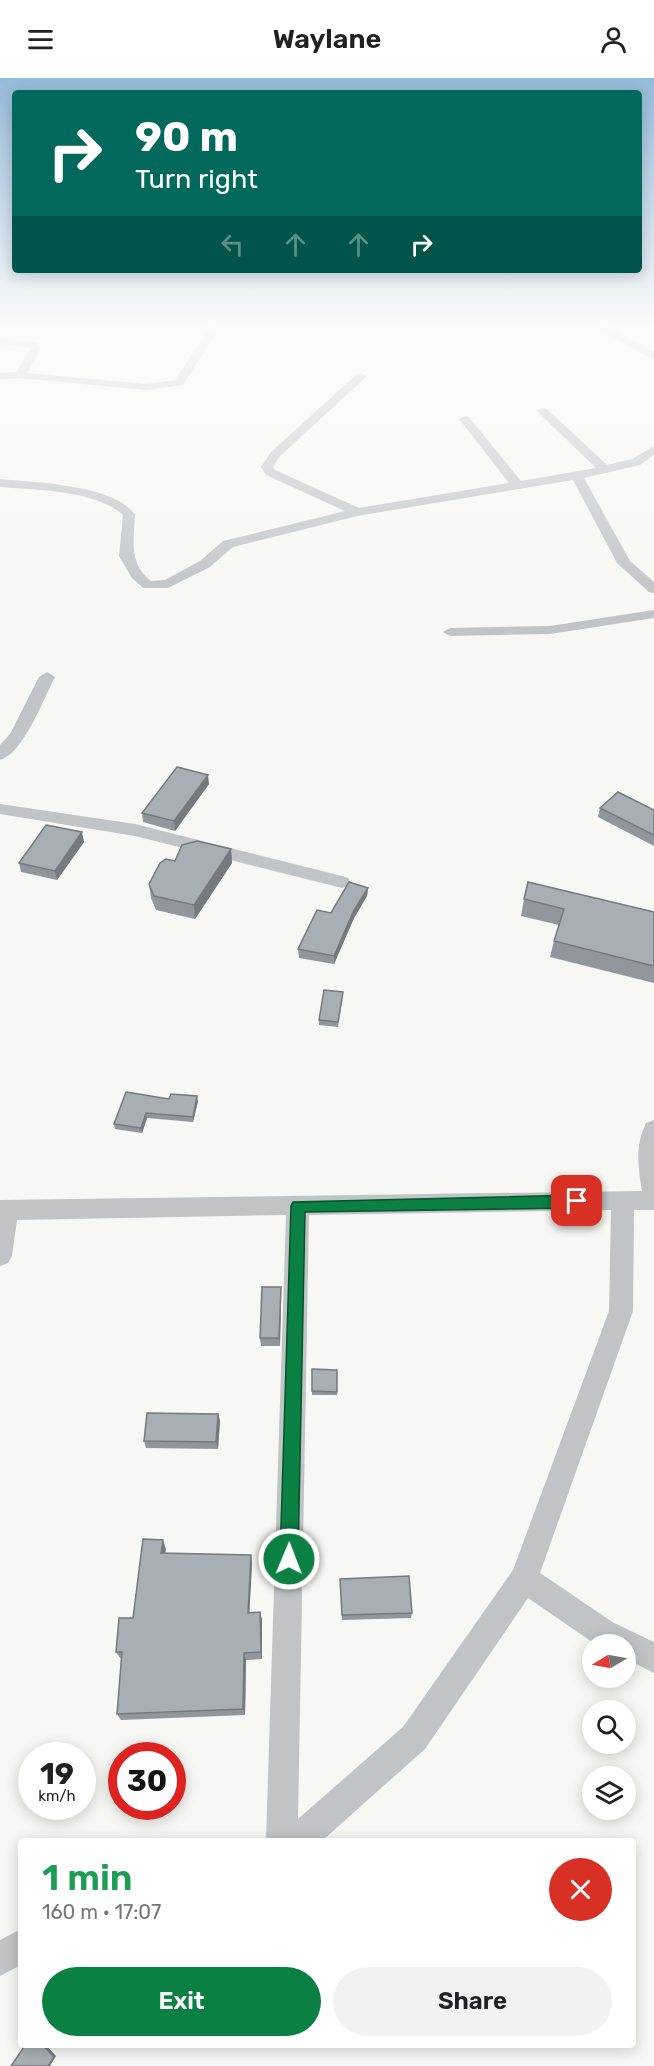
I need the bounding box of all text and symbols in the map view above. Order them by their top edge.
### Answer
icon: menu [24,23,57,56]
text: Waylane [273,23,381,55]
icon: person [597,23,630,56]
text: 90 m [135,112,238,162]
icon: right [36,114,114,192]
text: Turn right [135,163,258,195]
icon: left [216,228,249,261]
icon: ahead [279,228,312,261]
icon: ahead [342,228,375,261]
icon: right [405,228,438,261]
pin [551,1175,602,1226]
icon: arrive [560,1184,593,1217]
position arrow [257,1527,321,1591]
north arrow [582,1634,636,1688]
map controls [582,1634,636,1820]
button: search [582,1700,636,1754]
speed limit sign: 30 [108,1742,186,1820]
text: 19 [40,1756,74,1792]
button: layers [582,1766,636,1820]
text: km/h [38,1787,76,1805]
text: 1 min [42,1856,133,1899]
button: close [549,1858,612,1921]
text: 160 m · 17:07 [42,1900,161,1924]
button: Exit [42,1967,321,2036]
button: Share [333,1967,612,2036]

